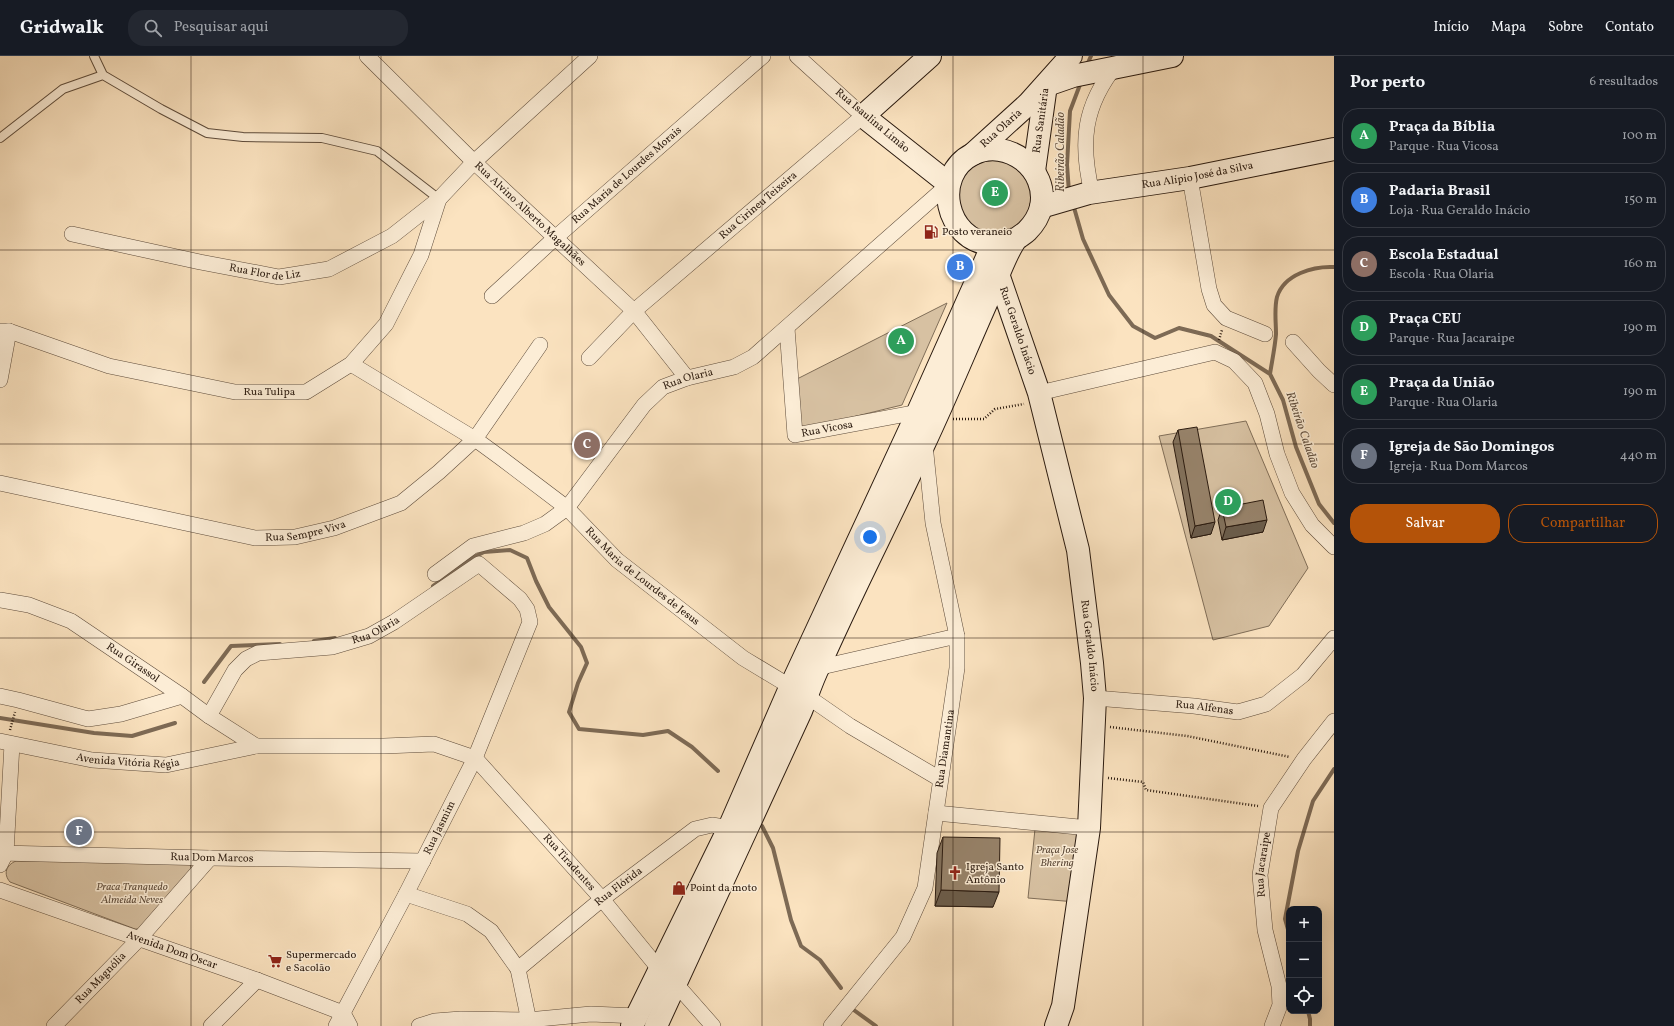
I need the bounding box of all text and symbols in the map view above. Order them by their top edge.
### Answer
search box [128,10,408,46]
text: Gridwalk [20,15,104,41]
icon: search [142,17,164,39]
text: Pesquisar aqui [174,17,269,38]
text: Início [1433,18,1469,37]
text: Mapa [1491,18,1526,37]
text: Sobre [1548,18,1583,37]
text: Contato [1605,18,1654,37]
text: Por perto [1350,71,1425,94]
text: 6 resultados [1590,73,1658,91]
street label: Rua Isaulina Limão [832,85,913,157]
street label: Rua Sanitária [1029,86,1053,154]
street label: Rua Olaria [977,105,1026,151]
water label: Ribeirão Caladão [1053,111,1069,192]
text: Praça da Bíblia [1389,117,1495,138]
street label: Rua Maria de Lourdes Morais [569,123,685,227]
text: A [1359,127,1369,145]
text: 100 m [1622,127,1657,145]
text: Parque · Rua Vicosa [1389,138,1499,156]
street label: Rua Alvino Alberto Magalhães [471,158,589,270]
street label: Rua Alípio José da Silva [1141,158,1255,193]
street label: Rua Cirineu Teixeira [716,168,801,243]
pin: E [982,178,1008,208]
text: Padaria Brasil [1389,181,1490,202]
text: B [1360,191,1368,209]
text: 150 m [1624,191,1657,209]
text: Loja · Rua Geraldo Inácio [1389,202,1530,220]
fuel station icon: Posto veraneio [923,224,939,240]
place label: Posto veraneio [942,225,1012,240]
text: Escola Estadual [1389,245,1499,266]
pin: B [947,252,973,282]
text: C [1360,255,1368,273]
text: 160 m [1623,255,1657,273]
street label: Rua Flor de Liz [228,260,302,285]
text: Escola · Rua Olaria [1389,266,1494,284]
street label: Rua Geraldo Inácio [995,285,1040,377]
text: Praça CEU [1389,309,1461,330]
text: D [1359,319,1369,337]
text: 190 m [1623,319,1657,337]
pin: A [888,326,914,356]
text: Parque · Rua Jacaraipe [1389,330,1515,348]
street label: Rua Olaria [661,365,715,394]
text: Praça da União [1389,373,1495,394]
text: E [1360,383,1368,401]
text: 190 m [1623,383,1657,401]
street label: Rua Tulipa [244,385,296,400]
water label: Ribeirão Caladão [1281,390,1323,471]
text: Parque · Rua Olaria [1389,394,1498,412]
street label: Rua Vicosa [800,417,855,441]
pin: C [574,430,600,460]
text: Igreja de São Domingos [1389,437,1555,458]
text: F [1360,447,1368,465]
text: 440 m [1620,447,1657,465]
text: Igreja · Rua Dom Marcos [1389,458,1528,476]
pin: D [1215,487,1241,517]
button: Salvar [1350,504,1500,543]
button: Compartilhar [1508,504,1658,543]
street label: Rua Sempre Viva [265,517,348,545]
street label: Rua Maria de Lourdes de Jesus [582,524,703,629]
your location [860,527,880,547]
street label: Rua Geraldo Inácio [1077,599,1102,692]
street label: Rua Olaria [350,612,403,648]
street label: Rua Girassol [103,639,162,686]
street label: Rua Alfenas [1175,697,1235,719]
street label: Rua Diamantina [932,708,958,789]
street label: Avenida Vitória Régia [75,749,182,772]
street label: Rua Jasmim [421,798,460,857]
pin: F [66,817,92,847]
street label: Rua Tiradentes [539,831,599,894]
street label: Rua Jacaraipe [1252,831,1274,898]
park label: Praça Jose Bhering [1036,843,1078,871]
street label: Rua Dom Marcos [170,850,254,866]
place label: Igreja Santo Antônio [966,860,1024,888]
street label: Rua Flórida [591,863,646,910]
church icon: Igreja Santo Antônio [947,865,963,881]
park label: Praca Tranquedo Almeida Neves [96,880,168,908]
shop icon: Point da moto [671,880,687,896]
place label: Point da moto [690,881,757,896]
map controls [1286,906,1322,1014]
button: + [1286,906,1322,942]
street label: Avenida Dom Oscar [124,927,220,973]
button: − [1286,942,1322,978]
street label: Rua Magnólia [72,948,130,1007]
place label: Supermercado e Sacolão [286,948,357,976]
supermarket icon: Supermercado e Sacolão [267,953,283,969]
button: locate [1286,978,1322,1014]

